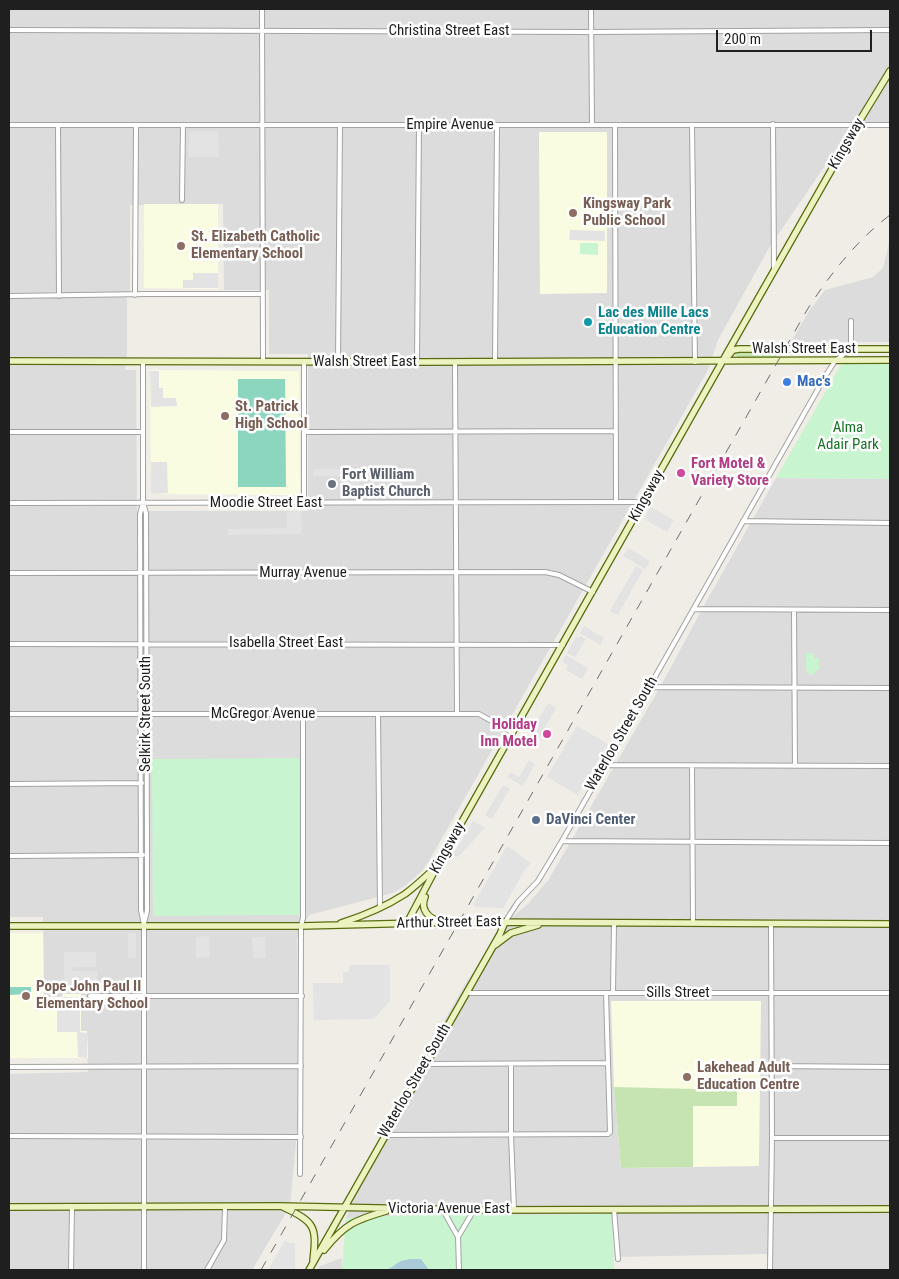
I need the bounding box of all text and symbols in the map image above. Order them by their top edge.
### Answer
scale bar [719,20,875,52]
street label: Christina Street East [389,22,509,40]
text: 200 m [724,30,761,48]
street label: Kingsway [825,115,869,173]
street label: Empire Avenue [406,116,494,134]
place label: Kingsway Park Public School [583,195,671,230]
marker: Kingsway Park Public School [567,207,579,219]
place label: St. Elizabeth Catholic Elementary School [191,228,320,263]
marker: St. Elizabeth Catholic Elementary School [175,240,187,252]
place label: Lac des Mille Lacs Education Centre [598,304,709,339]
marker: Lac des Mille Lacs Education Centre [582,316,594,328]
street label: Walsh Street East [752,340,856,358]
street label: Walsh Street East [313,353,417,371]
place label: Mac's [797,373,831,391]
marker: Mac's [781,376,793,388]
place label: St. Patrick High School [235,398,307,433]
marker: St. Patrick High School [219,410,231,422]
park label: Alma Adair Park [817,419,879,454]
place label: Fort Motel & Variety Store [691,455,769,490]
place label: Fort William Baptist Church [342,466,431,501]
street label: Kingsway [626,467,668,525]
marker: Fort Motel & Variety Store [675,467,687,479]
marker: Fort William Baptist Church [326,478,338,490]
street label: Moodie Street East [210,494,322,512]
street label: Murray Avenue [259,564,347,582]
street label: Isabella Street East [229,634,343,652]
street label: Selkirk Street South [137,656,155,772]
street label: Waterloo Street South [582,674,662,794]
street label: McGregor Avenue [211,705,315,723]
place label: Holiday Inn Motel [480,716,537,751]
marker: Holiday Inn Motel [541,728,553,740]
place label: DaVinci Center [546,811,635,829]
marker: DaVinci Center [530,814,542,826]
street label: Kingsway [427,819,469,877]
street label: Arthur Street East [396,913,502,933]
place label: Pope John Paul II Elementary School [36,978,148,1013]
street label: Sills Street [646,984,710,1002]
marker: Pope John Paul II Elementary School [20,990,32,1002]
street label: Waterloo Street South [375,1021,455,1141]
place label: Lakehead Adult Education Centre [697,1059,799,1094]
marker: Lakehead Adult Education Centre [681,1071,693,1083]
street label: Victoria Avenue East [388,1200,510,1218]

